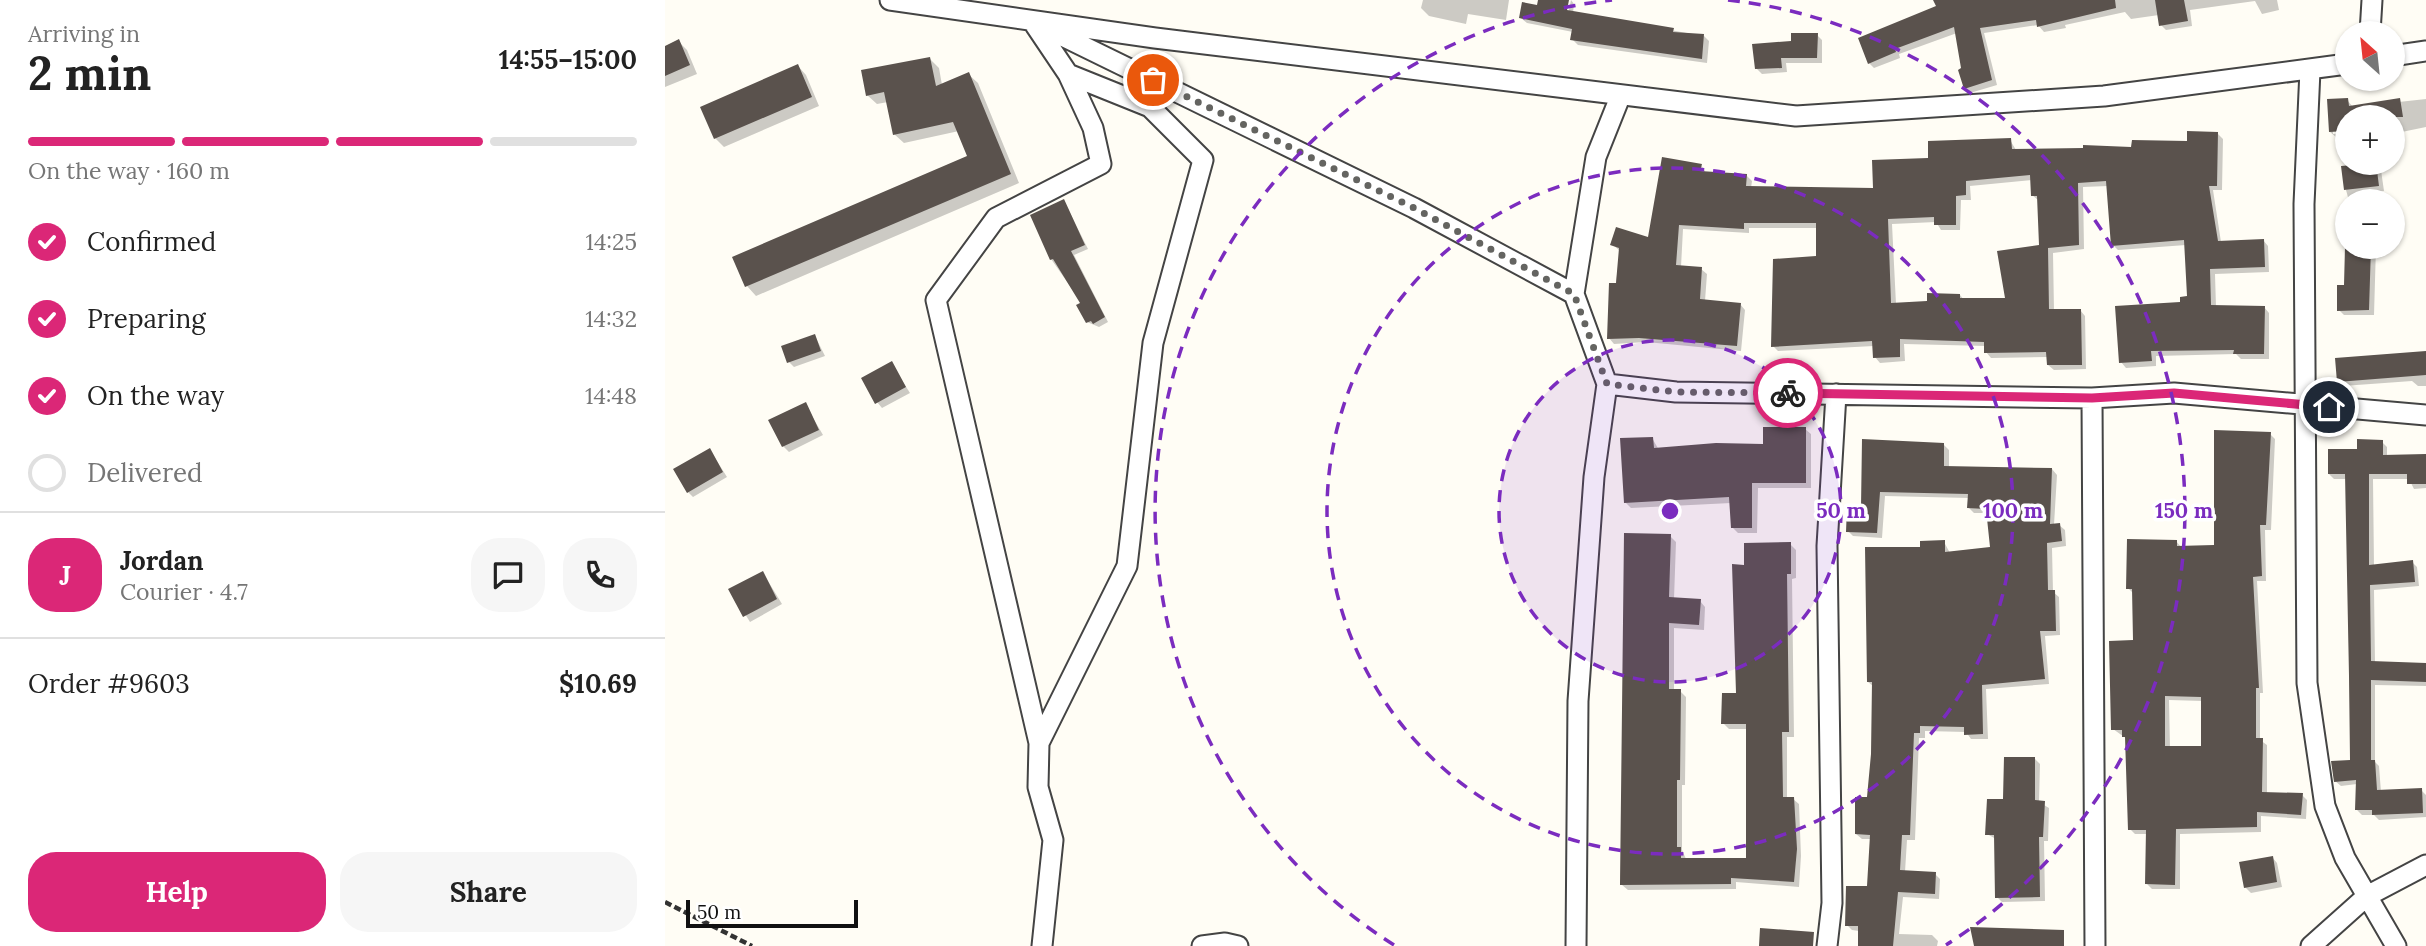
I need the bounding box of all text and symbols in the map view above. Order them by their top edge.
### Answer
text: Arriving in [28,19,140,48]
north arrow [2335,21,2405,91]
map controls [2335,21,2405,259]
text: 14:55–15:00 [499,43,637,76]
text: 2 min [28,44,151,103]
pin [1123,50,1183,110]
icon: bag [1134,61,1172,99]
button: + [2335,105,2405,175]
text: On the way · 160 m [28,156,230,185]
button: − [2335,189,2405,259]
icon: check [28,223,66,261]
text: Confirmed [87,225,216,258]
text: 14:25 [586,227,637,256]
icon: check [28,300,66,338]
text: Preparing [87,302,206,335]
text: 14:32 [585,304,637,333]
courier [1753,358,1823,428]
icon: bike [1769,374,1807,412]
icon: check [28,377,66,415]
pin [2299,377,2359,437]
text: On the way [87,379,224,412]
text: 14:48 [585,381,637,410]
icon: home [2310,388,2348,426]
text: Delivered [87,456,203,489]
text: 50 m [1816,497,1866,524]
text: 100 m [1983,497,2043,524]
text: 150 m [2155,497,2213,524]
centre of rings [1658,499,1682,523]
button: chat [471,538,545,612]
button: phone [563,538,637,612]
text: Jordan [120,544,204,577]
text: J [59,559,71,592]
text: Courier · 4.7 [120,577,248,606]
text: Order #9603 [28,667,190,700]
text: $10.69 [559,667,637,700]
button: Help [28,852,326,932]
button: Share [340,852,637,932]
scale bar [686,897,857,929]
text: 50 m [697,900,741,924]

